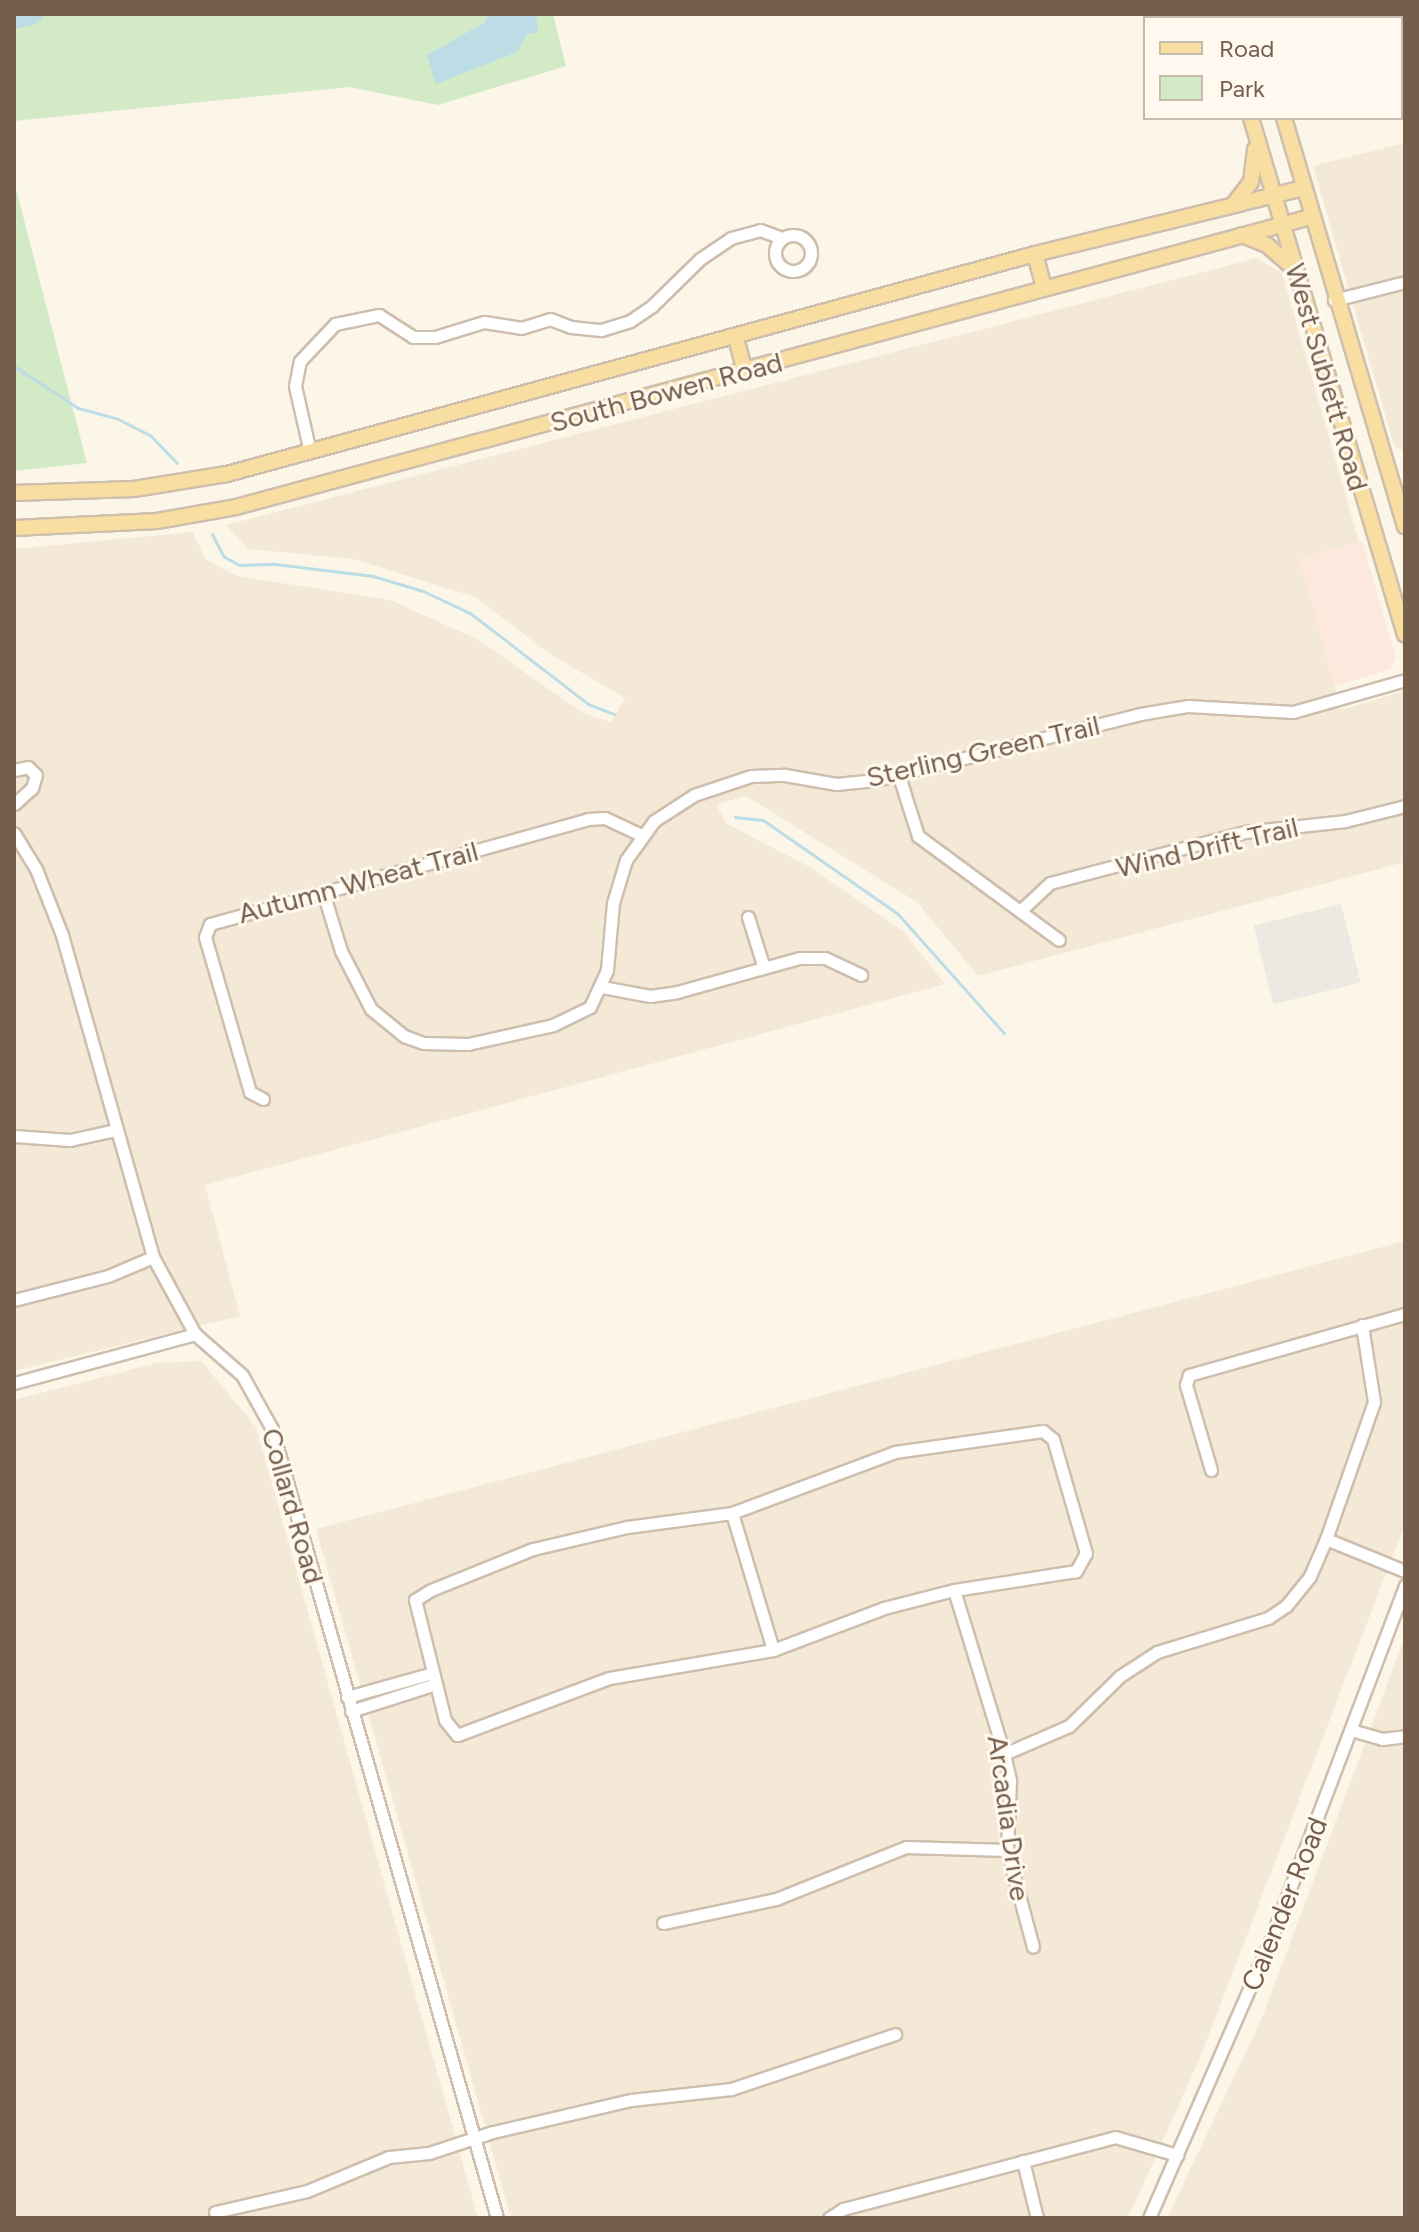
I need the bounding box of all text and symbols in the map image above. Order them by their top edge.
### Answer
legend [1143,16,1403,120]
text: Road [1219,34,1274,63]
text: Park [1219,74,1265,103]
street label: West Sublett Road [1278,260,1376,494]
street label: South Bowen Road [546,345,786,439]
street label: Sterling Green Trail [863,708,1103,794]
street label: Wind Drift Trail [1113,810,1301,884]
street label: Autumn Wheat Trail [234,834,482,930]
street label: Collard Road [255,1424,331,1588]
street label: Arcadia Drive [981,1733,1037,1903]
street label: Calender Road [1234,1812,1334,1996]

